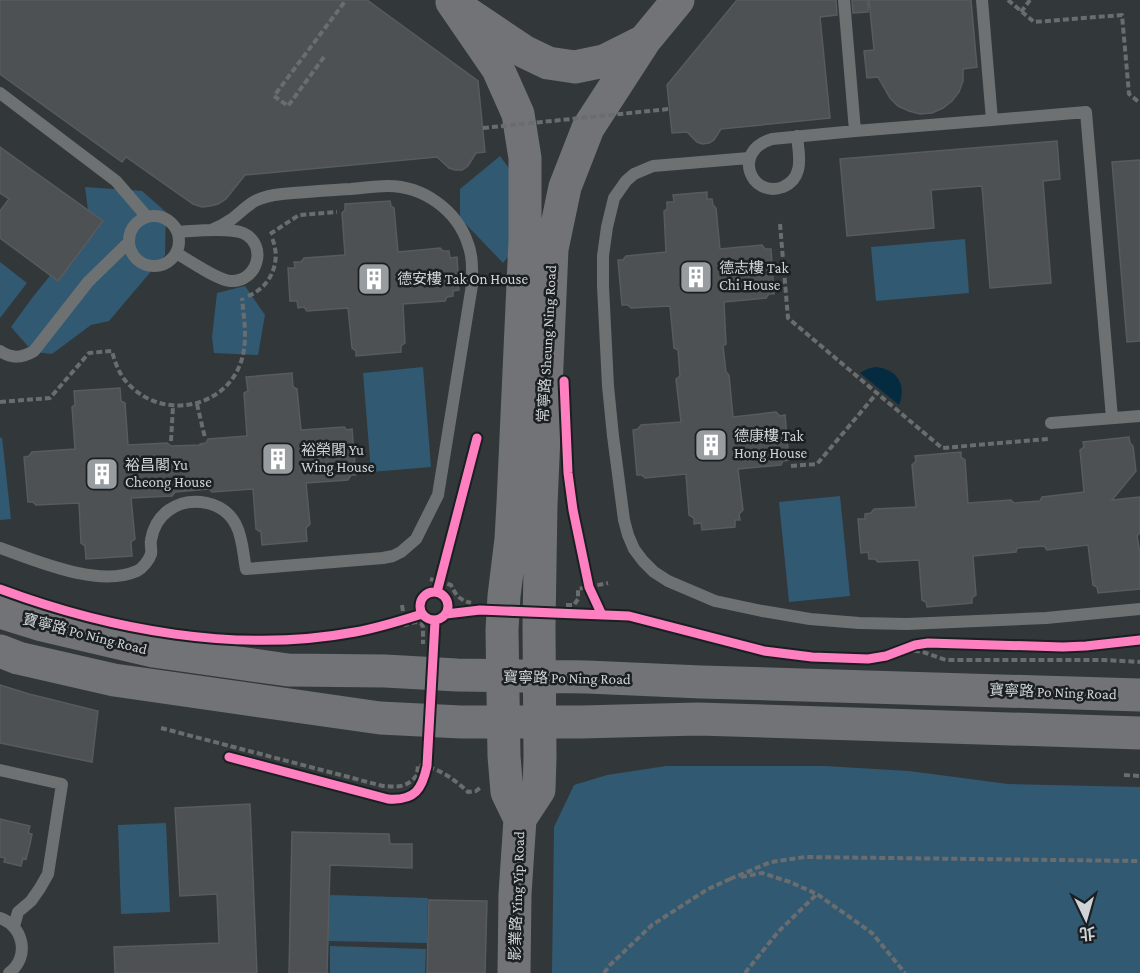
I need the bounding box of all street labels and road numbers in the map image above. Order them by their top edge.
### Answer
street label: 常寧路 Sheung Ning Road [535,265,560,423]
street label: 寶寧路 Po Ning Road [21,610,149,658]
street label: 寶寧路 Po Ning Road [503,668,631,688]
street label: 寶寧路 Po Ning Road [989,681,1117,703]
street label: 影業路 Ying Yip Road [507,831,528,961]

